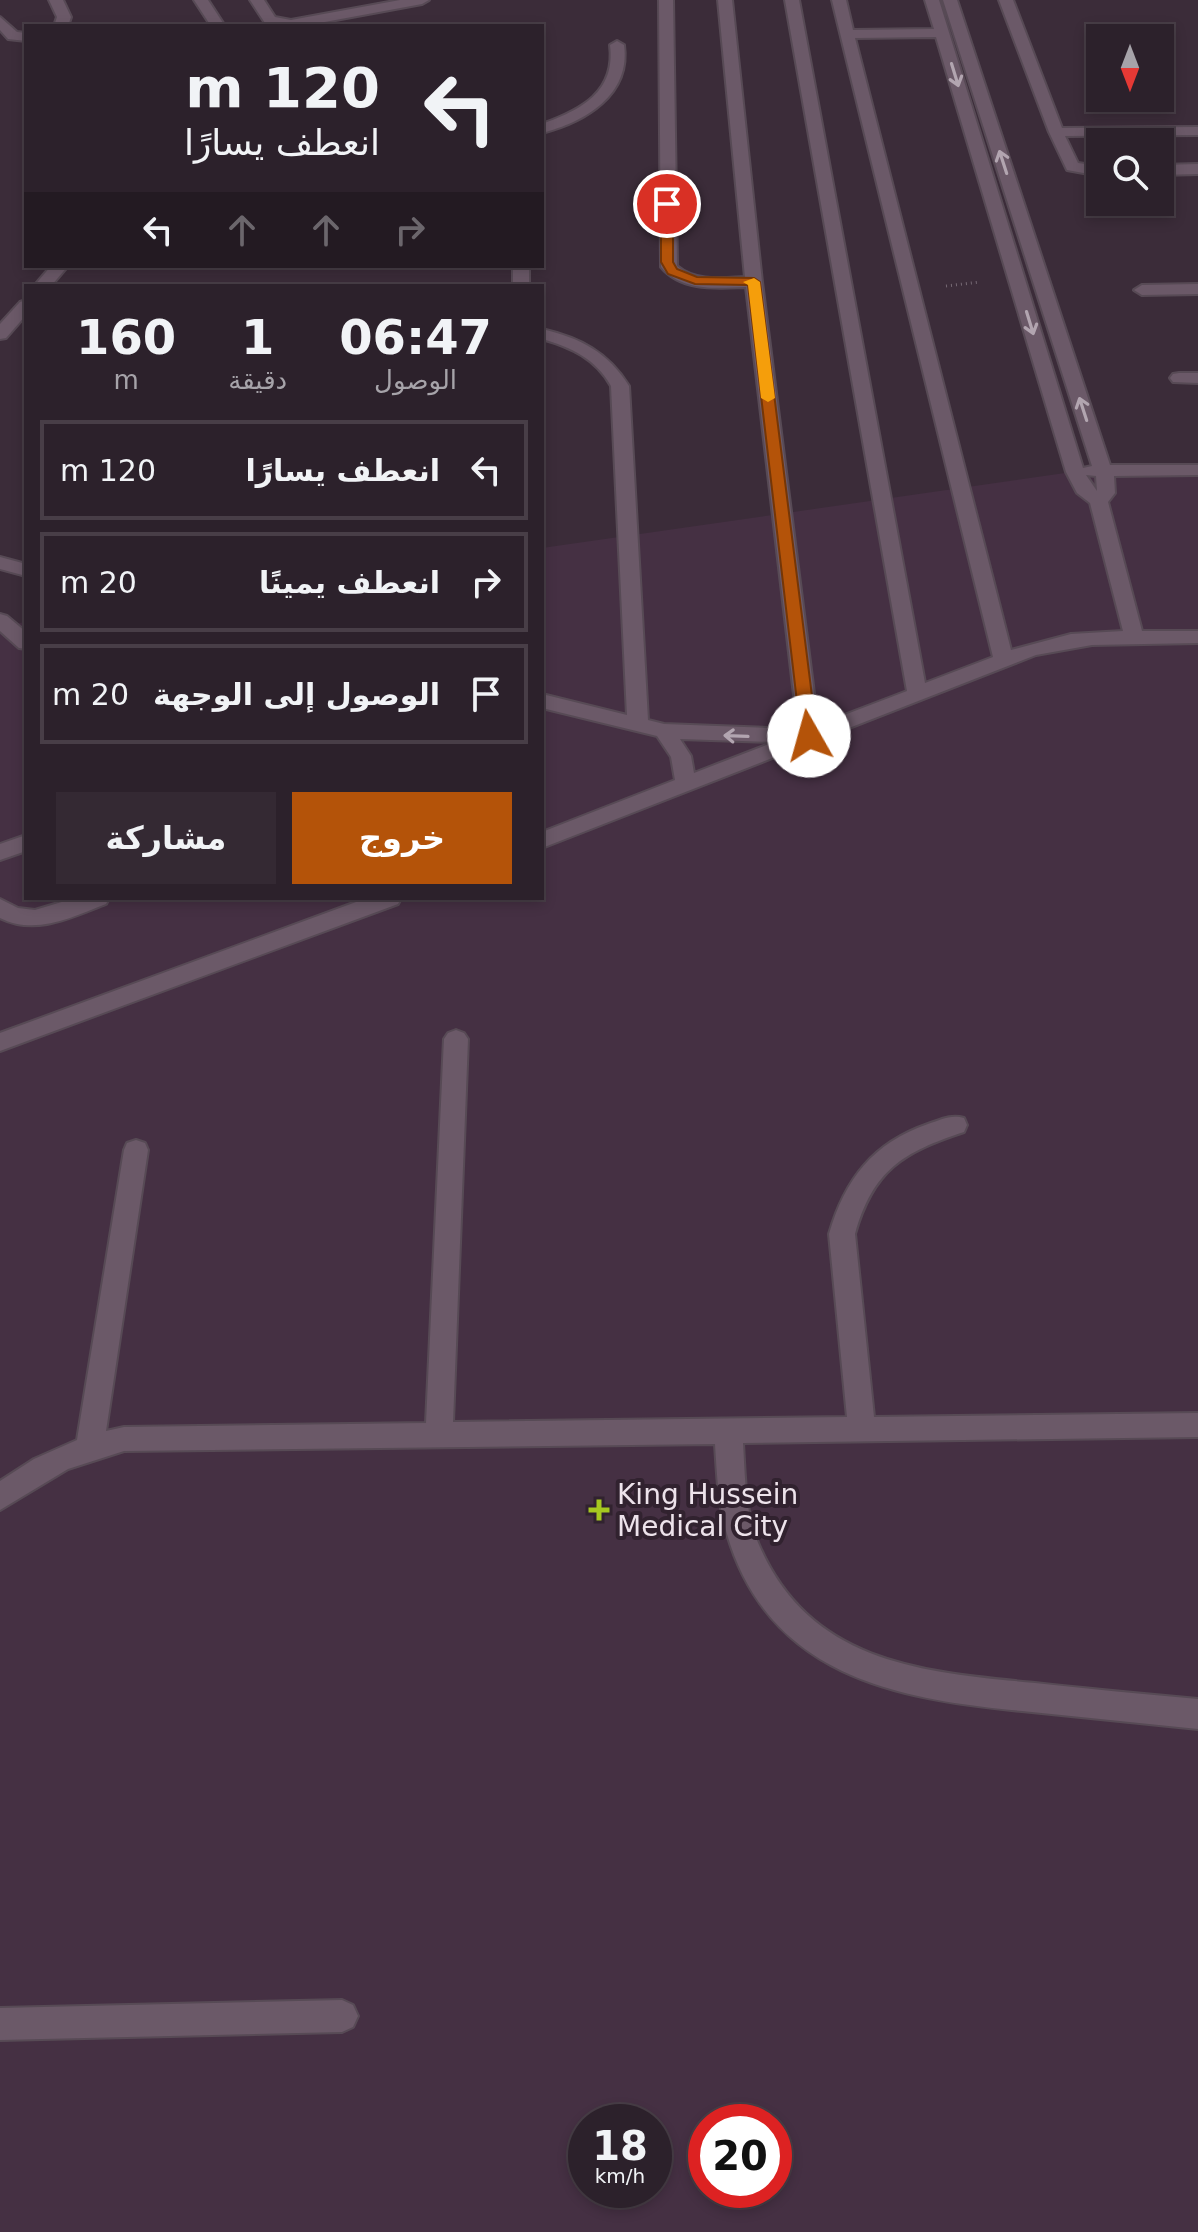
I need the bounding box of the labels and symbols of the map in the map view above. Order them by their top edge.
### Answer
north arrow [1086,24,1174,112]
one-way arrow [948,61,963,87]
one-way arrow [994,150,1009,175]
pin [633,170,701,238]
one-way arrow [1023,310,1038,336]
one-way arrow [1075,397,1090,422]
position arrow [767,694,851,778]
one-way arrow [723,728,750,743]
place label: King Hussein Medical City [617,1478,798,1543]
marker: King Hussein Medical City [588,1499,610,1521]
speed limit sign: 20 [688,2104,792,2208]

